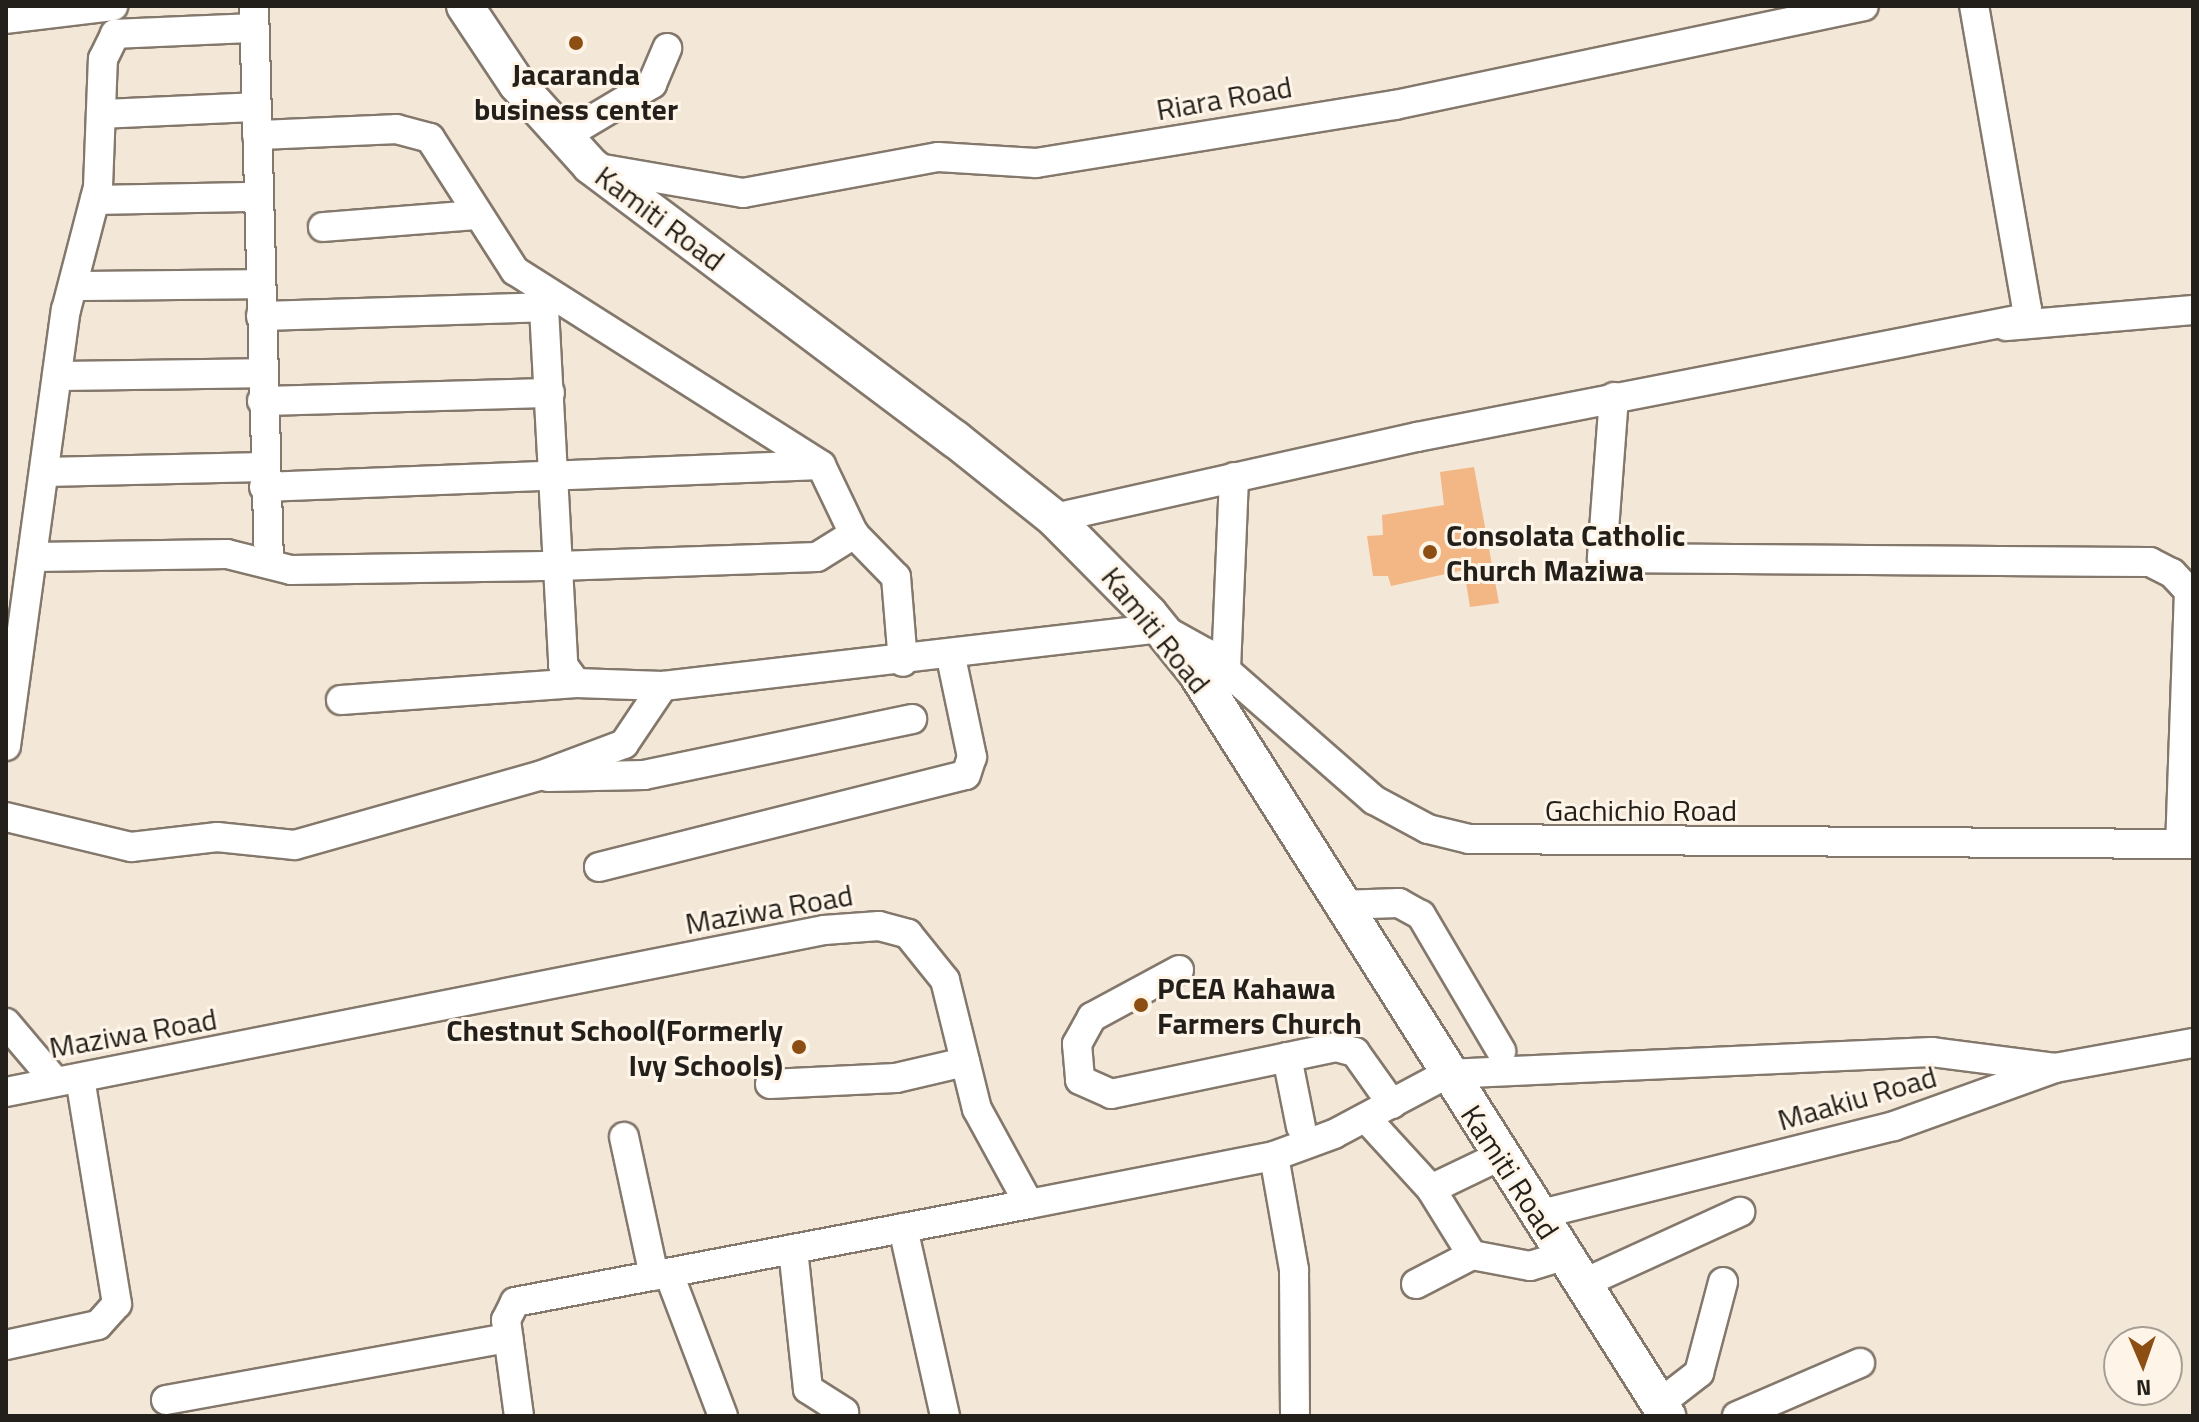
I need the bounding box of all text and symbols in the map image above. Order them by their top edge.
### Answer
marker: Jacaranda business center [567,34,585,52]
place label: Jacaranda business center [474,56,678,126]
street label: Riara Road [1153,68,1295,128]
street label: Kamiti Road [588,158,732,278]
place label: Consolata Catholic Church Maziwa [1446,517,1685,588]
marker: Consolata Catholic Church Maziwa [1421,543,1439,561]
street label: Kamiti Road [1094,559,1218,701]
street label: Gachichio Road [1545,792,1737,828]
street label: Maziwa Road [682,877,856,941]
place label: PCEA Kahawa Farmers Church [1157,970,1362,1040]
marker: PCEA Kahawa Farmers Church [1132,996,1150,1014]
street label: Maziwa Road [46,1001,220,1065]
place label: Chestnut School(Formerly Ivy Schools) [446,1012,783,1082]
marker: Chestnut School(Formerly Ivy Schools) [790,1038,808,1056]
street label: Maakiu Road [1773,1058,1941,1138]
street label: Kamiti Road [1453,1098,1567,1246]
north arrow [2103,1326,2183,1406]
text: N [2136,1371,2152,1405]

